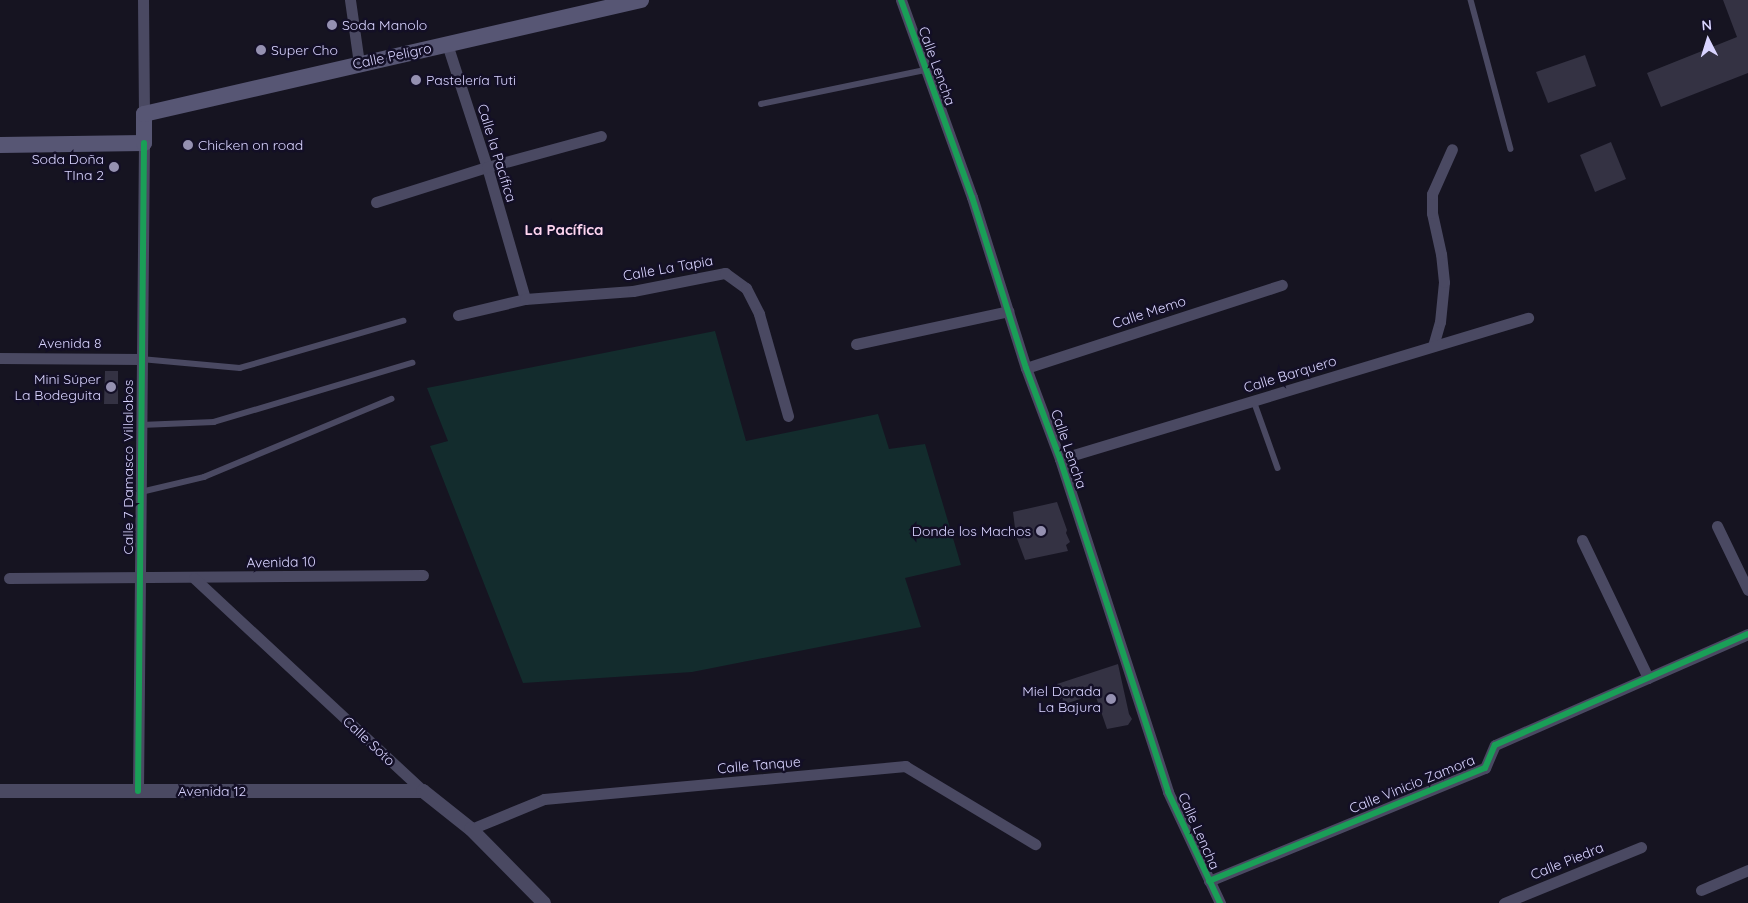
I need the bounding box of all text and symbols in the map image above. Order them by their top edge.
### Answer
north arrow [1683,15,1733,65]
text: N [1701,16,1713,34]
place label: Soda Manolo [342,17,427,33]
marker: Soda Manolo [326,19,338,31]
street label: Calle Lencha [915,24,959,108]
street label: Calle Peligro [351,39,433,73]
place label: Super Cho [271,42,338,58]
marker: Super Cho [255,44,267,56]
place label: Pastelería Tuti [426,72,516,88]
marker: Pastelería Tuti [410,74,422,86]
street label: Calle la Pacífica [474,102,520,204]
place label: Chicken on road [198,137,303,153]
marker: Chicken on road [182,139,194,151]
place label: Soda Doña TIna 2 [32,151,104,184]
marker: Soda Doña TIna 2 [108,161,120,173]
district label: La Pacífica [524,221,604,239]
street label: Calle La Tapia [622,252,714,284]
street label: Calle Memo [1110,292,1188,332]
street label: Avenida 8 [38,335,102,351]
street label: Calle Barquero [1242,352,1338,396]
place label: Mini Súper La Bodeguita [15,371,101,404]
street label: Calle 7 Damasco Villalobos [120,380,136,554]
marker: Mini Súper La Bodeguita [105,381,117,393]
street label: Calle Lencha [1048,407,1090,491]
place label: Donde los Machos [912,523,1031,539]
marker: Donde los Machos [1035,525,1047,537]
street label: Avenida 10 [246,553,316,571]
place label: Miel Dorada La Bajura [1022,683,1101,716]
marker: Miel Dorada La Bajura [1105,693,1117,705]
street label: Calle Soto [339,713,399,769]
street label: Calle Vinicio Zamora [1347,751,1477,817]
street label: Calle Tanque [717,753,801,777]
street label: Avenida 12 [178,783,246,799]
street label: Calle Lencha [1174,790,1224,872]
street label: Calle Piedra [1528,839,1606,883]

